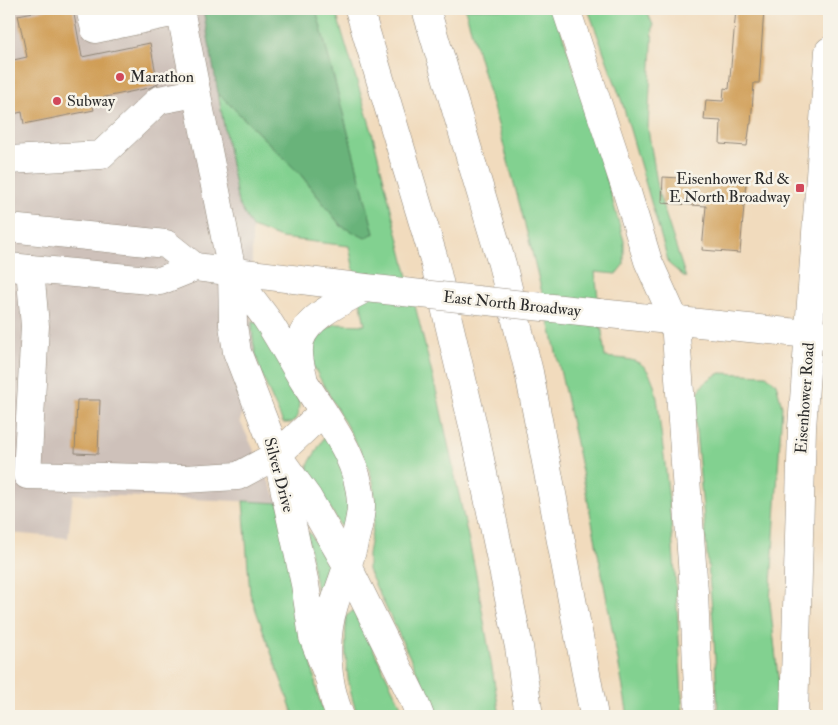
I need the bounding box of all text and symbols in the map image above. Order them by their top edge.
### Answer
place label: Marathon [130,67,194,87]
marker: Marathon [114,71,126,83]
place label: Subway [67,91,116,111]
marker: Subway [51,95,63,107]
place label: Eisenhower Rd & E North Broadway [669,169,791,207]
marker: Eisenhower Rd & E North Broadway [794,182,806,194]
street label: East North Broadway [442,287,583,321]
street label: Eisenhower Road [791,342,819,454]
street label: Silver Drive [259,435,299,515]

